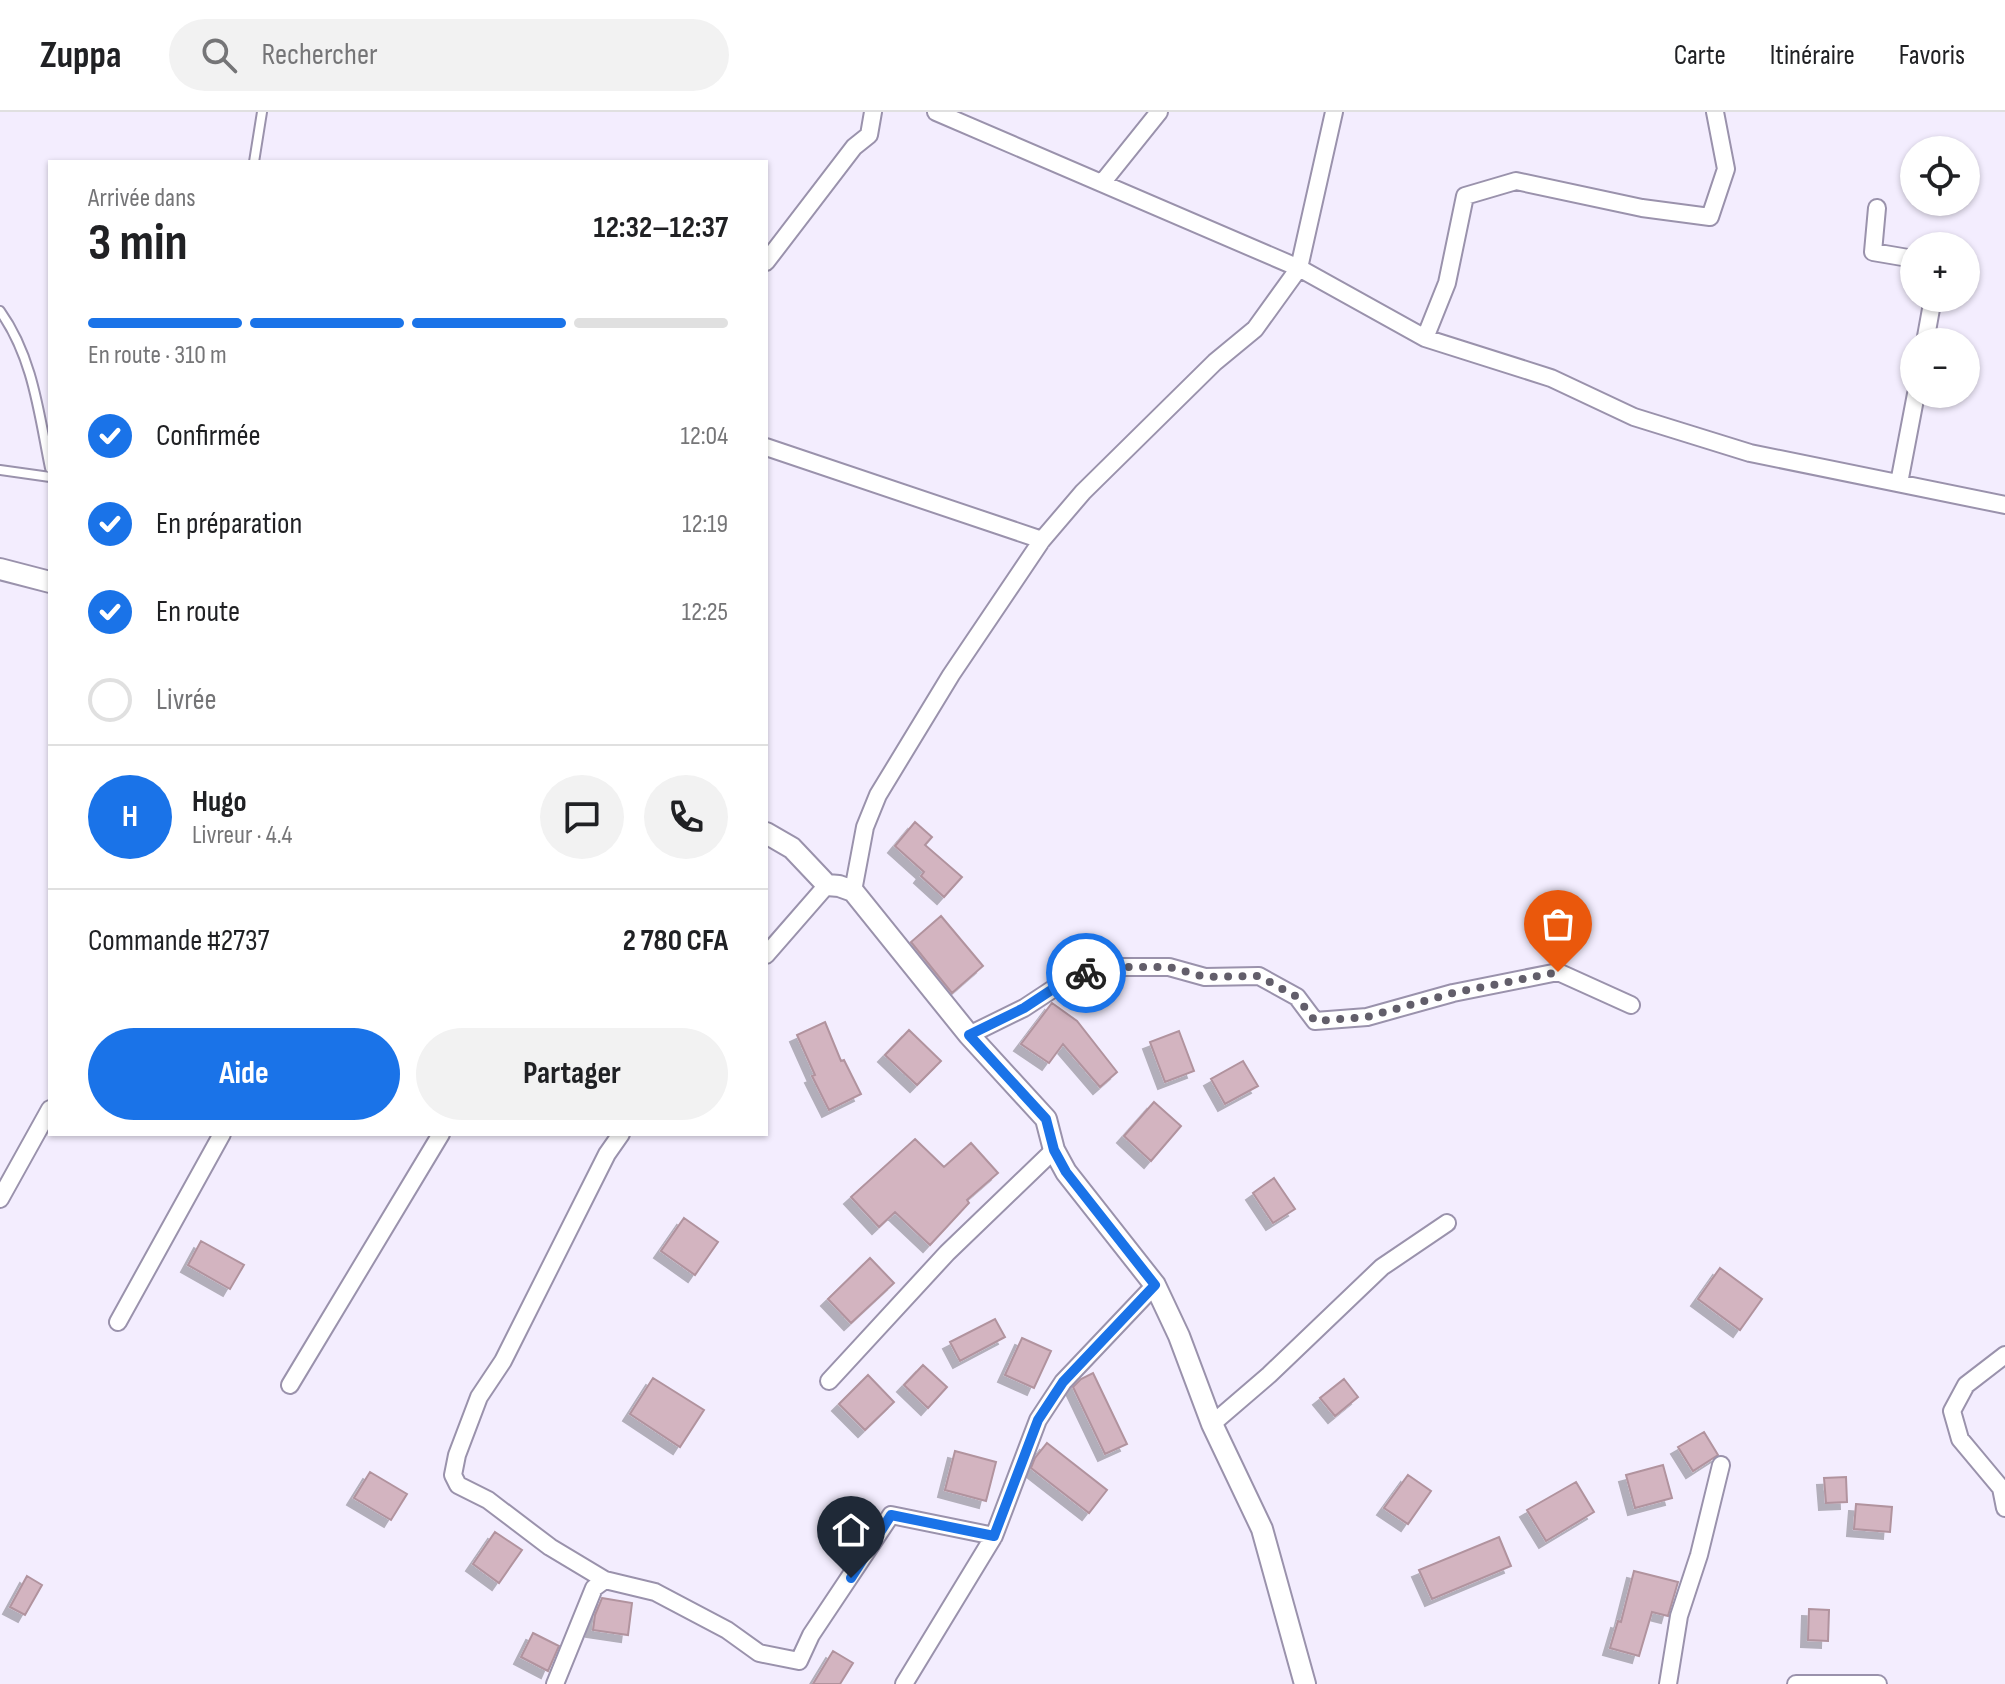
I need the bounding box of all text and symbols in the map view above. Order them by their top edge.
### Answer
search box [169,19,729,91]
text: Zuppa [40,33,121,78]
icon: search [197,33,241,77]
text: Rechercher [261,37,378,73]
text: Carte [1674,39,1726,72]
text: Itinéraire [1770,39,1855,72]
text: Favoris [1899,39,1965,72]
map controls [1900,136,1980,408]
button: locate [1900,136,1980,216]
text: Arrivée dans [88,183,196,214]
text: 12:32–12:37 [594,210,728,246]
text: 3 min [88,212,188,275]
button: + [1900,232,1980,312]
button: − [1900,328,1980,408]
text: En route · 310 m [88,340,227,371]
icon: check [88,414,132,458]
text: Confirmée [156,418,261,454]
text: 12:04 [681,421,728,452]
icon: check [88,502,132,546]
text: En préparation [156,506,302,542]
text: 12:19 [682,509,728,540]
icon: check [88,590,132,634]
text: En route [156,594,240,630]
text: 12:25 [682,597,728,628]
text: Livrée [156,682,217,718]
button: chat [540,775,624,859]
button: phone [644,775,728,859]
text: Hugo [192,784,247,820]
text: H [122,799,138,835]
text: Livreur · 4.4 [192,820,292,851]
pin [1524,890,1592,972]
icon: bag [1536,902,1580,946]
text: Commande #2737 [88,923,270,959]
text: 2 780 CFA [623,923,728,959]
courier [1046,933,1126,1013]
icon: bike [1064,951,1108,995]
button: Aide [88,1028,400,1120]
button: Partager [416,1028,728,1120]
pin [817,1496,885,1578]
icon: home [829,1508,873,1552]

